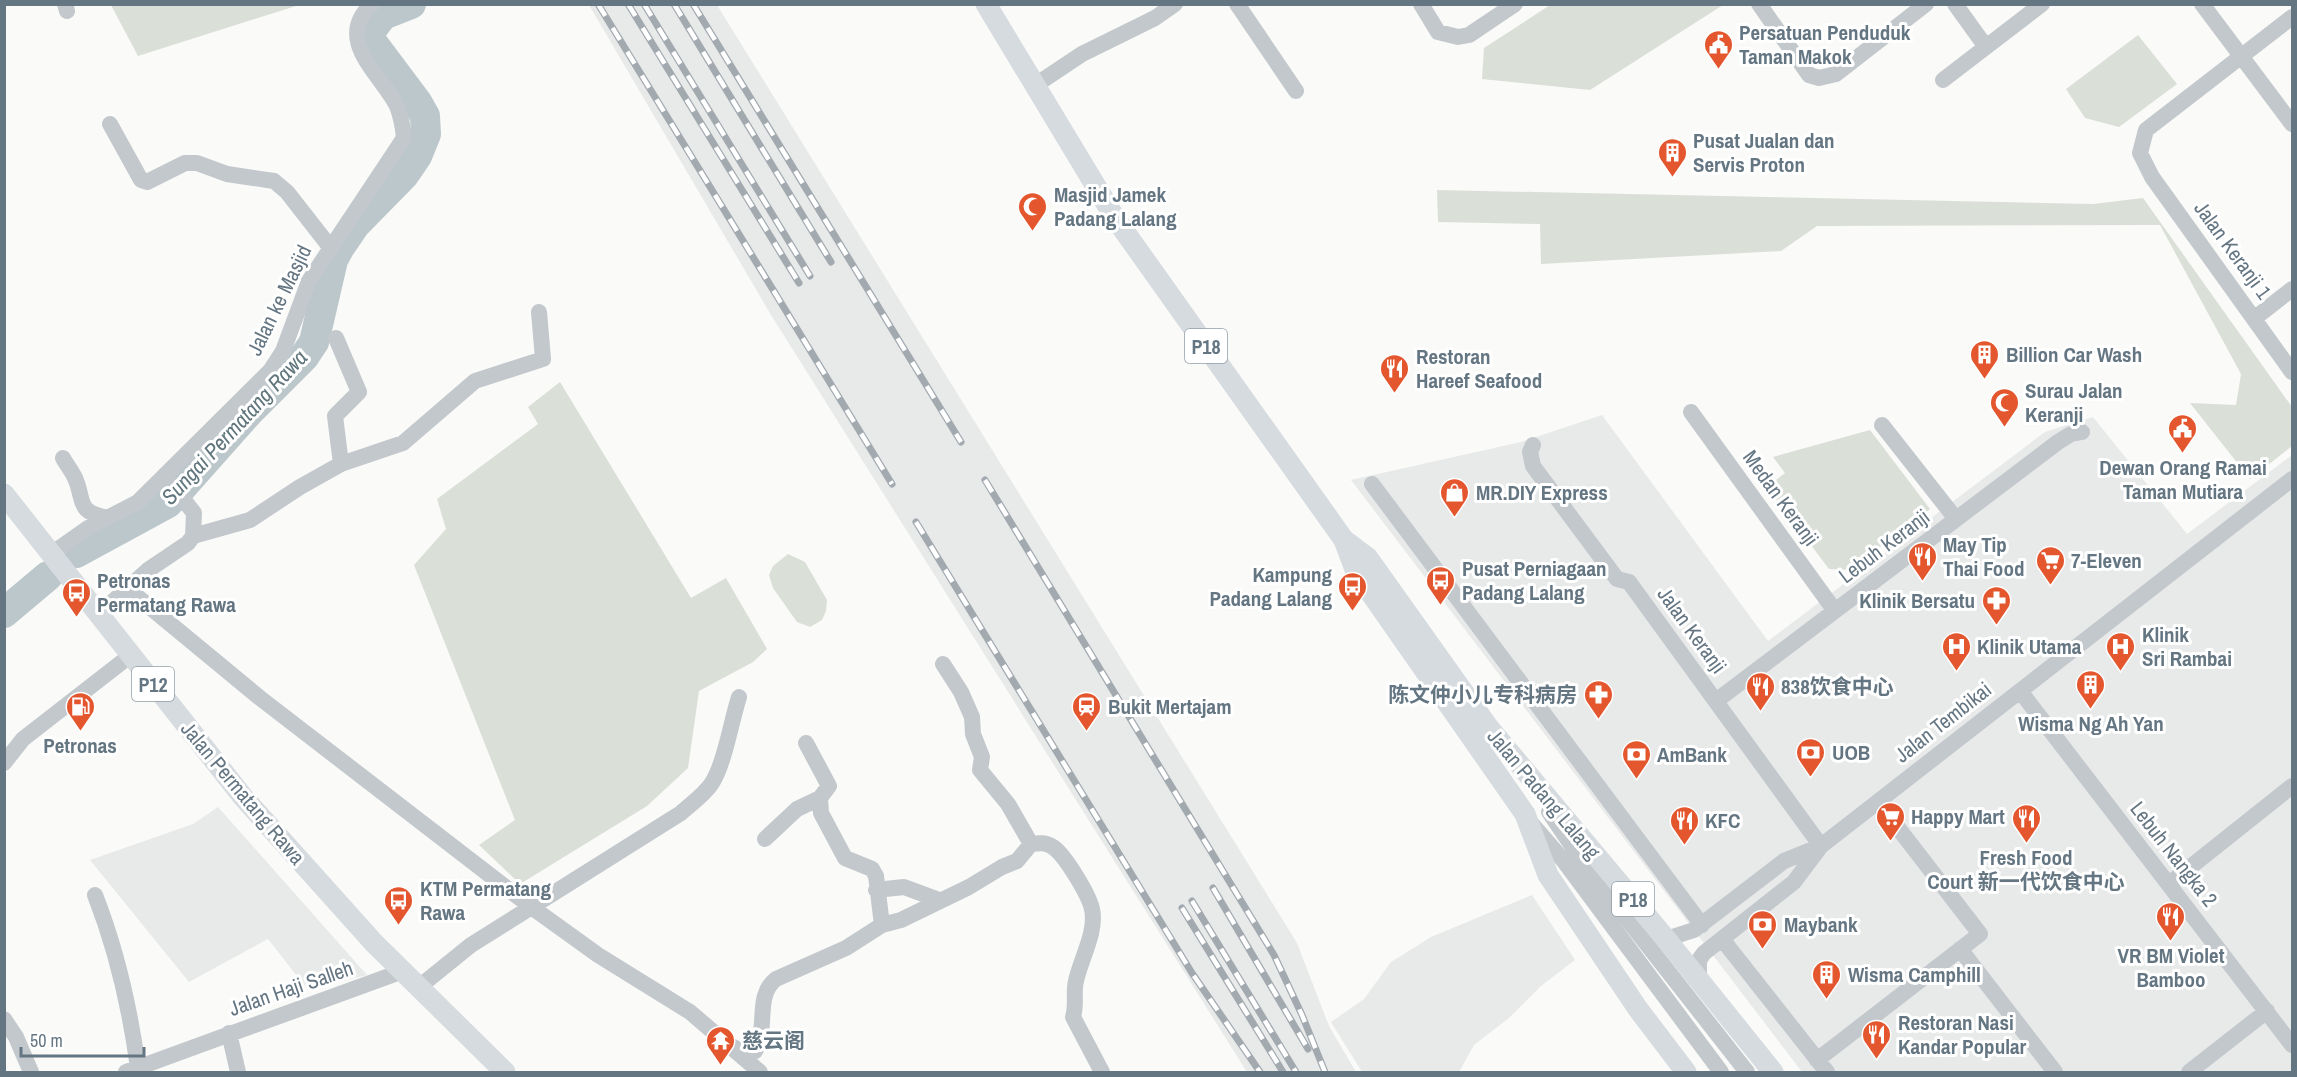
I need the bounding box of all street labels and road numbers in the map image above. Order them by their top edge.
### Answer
street label: Jalan Keranji 1 [2188,195,2279,305]
street label: Jalan ke Masjid [240,240,318,360]
road number: P18 [1185,329,1227,363]
street label: Medan Keranji [1736,444,1826,552]
street label: Lebuh Keranji [1832,502,1936,590]
street label: Jalan Keranji [1651,581,1733,679]
road number: P12 [132,667,174,701]
street label: Jalan Tembikai [1889,675,1997,769]
street label: Jalan Permatang Rawa [174,715,312,871]
street label: Jalan Padang Lalang [1481,723,1607,866]
street label: Lebuh Nangka 2 [2124,795,2224,913]
road number: P18 [1612,882,1654,916]
street label: Jalan Haji Salleh [225,953,357,1023]

